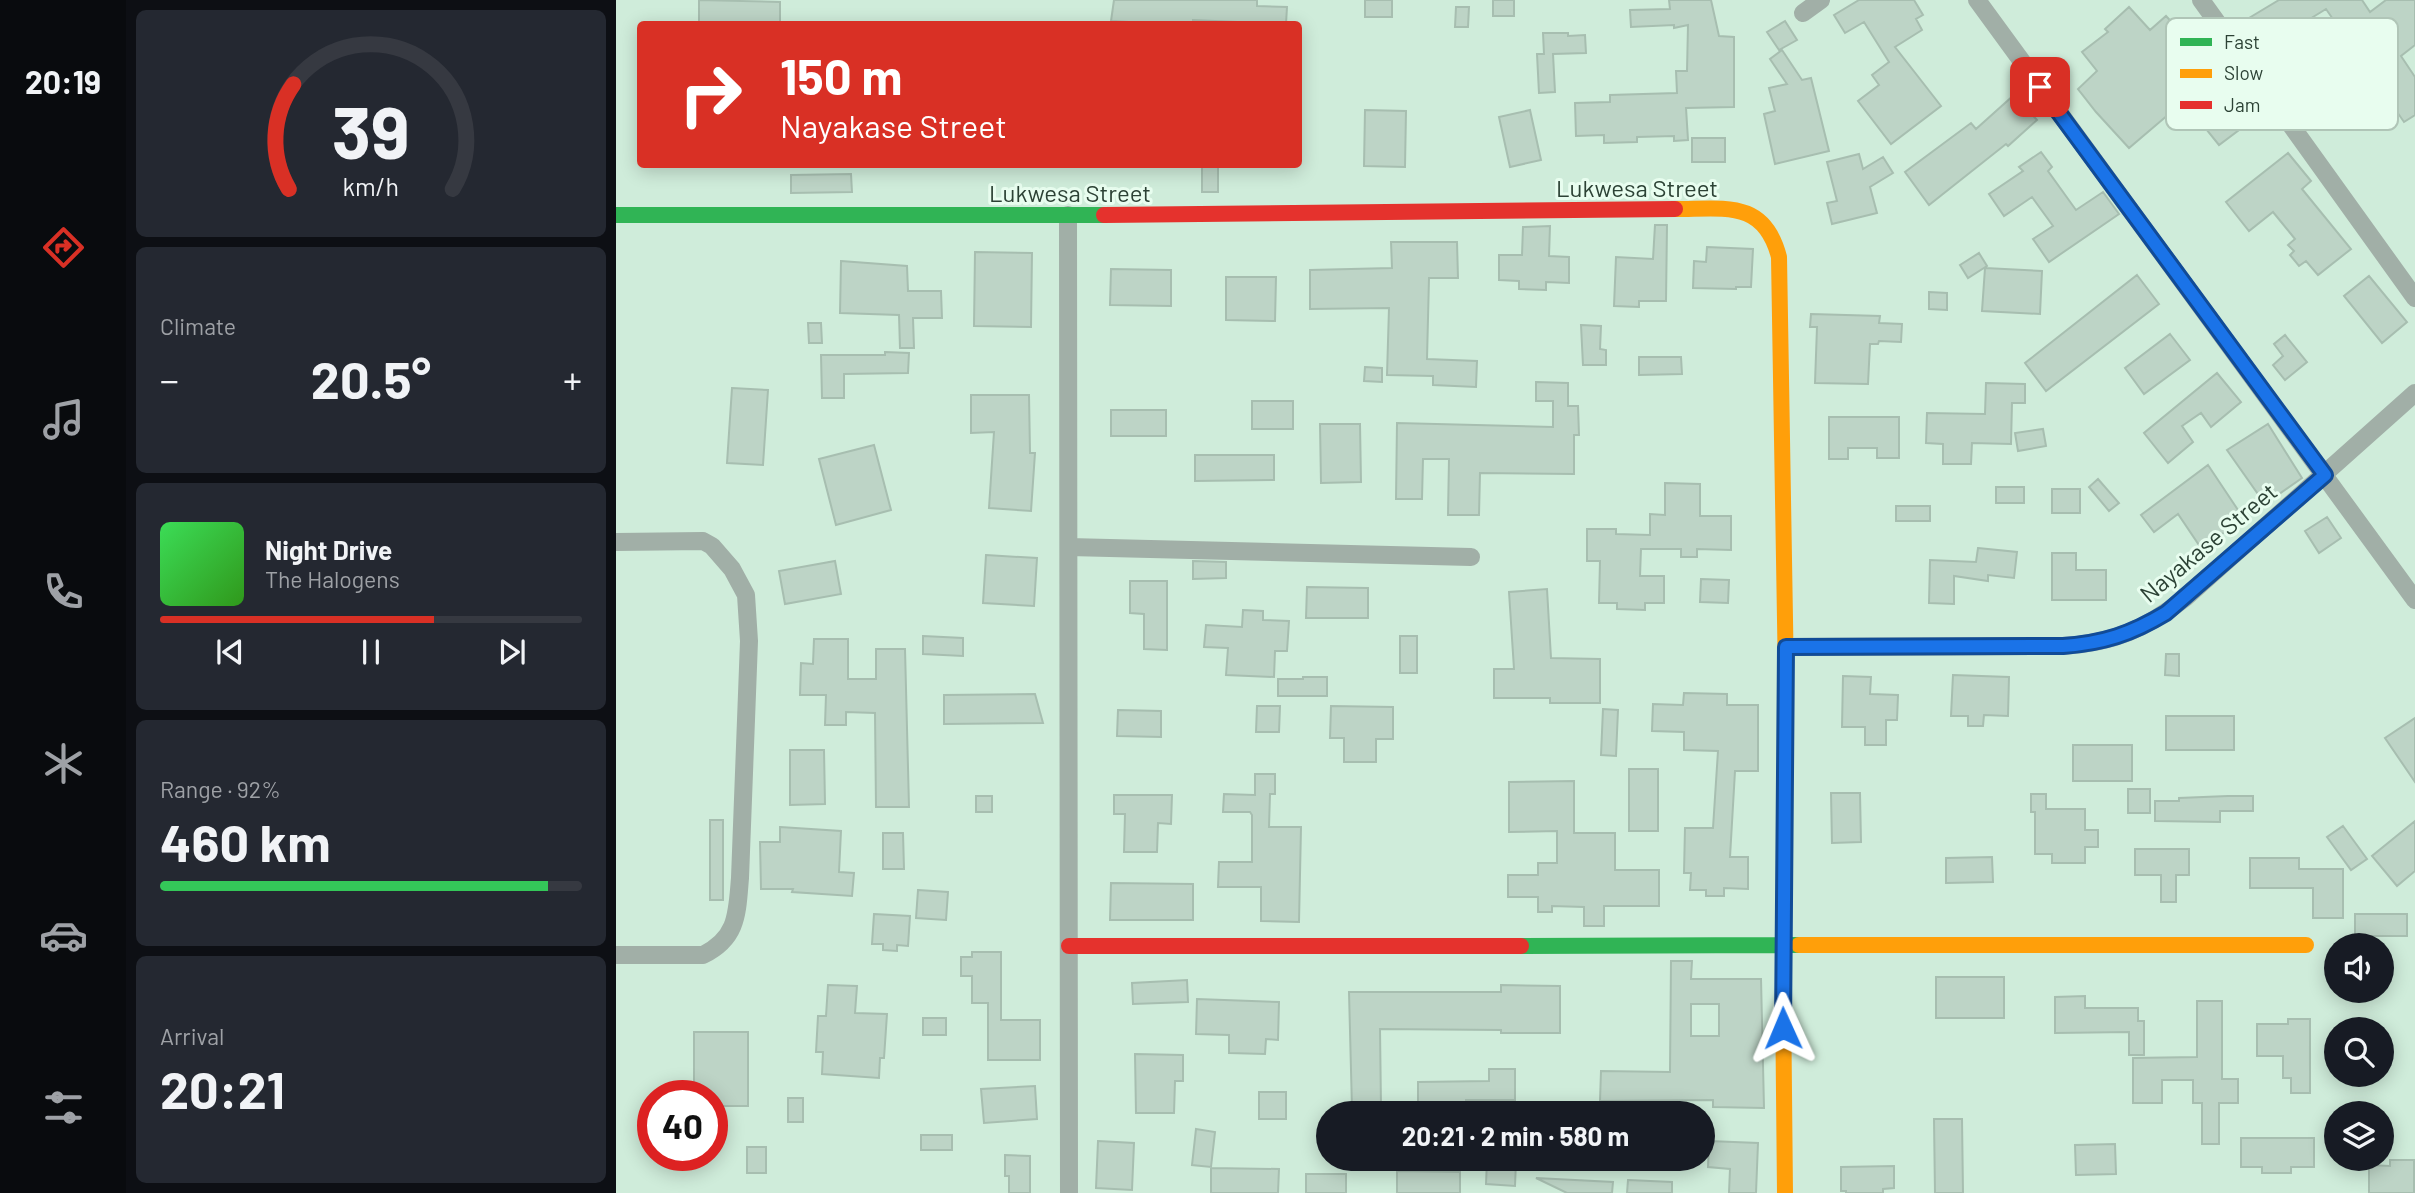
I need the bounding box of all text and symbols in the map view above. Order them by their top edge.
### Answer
legend [2166,18,2398,130]
text: Fast [2224,30,2260,53]
text: 150 m [780,46,902,105]
icon: right [665,49,756,140]
pin [2010,57,2070,117]
text: Slow [2224,61,2263,84]
text: 20:19 [25,62,101,100]
icon: arrive [2021,68,2059,106]
text: 39 [332,87,410,175]
text: Jam [2224,93,2260,116]
text: Nayakase Street [780,106,1007,144]
text: km/h [343,171,399,201]
street label: Lukwesa Street [1556,173,1718,202]
street label: Lukwesa Street [989,178,1151,207]
icon: directions [39,223,88,272]
text: Climate [160,312,236,340]
text: 20.5° [311,347,431,409]
text: − [160,356,179,402]
text: + [563,356,582,402]
icon: music [39,395,88,444]
street label: Nayakase Street [2134,476,2282,608]
text: Night Drive [265,534,392,565]
text: The Halogens [265,565,400,593]
icon: phone [39,567,88,616]
icon: previous [211,633,249,671]
icon: pause [352,633,390,671]
icon: next [493,633,531,671]
icon: climate [39,739,88,788]
text: Range · 92% [160,775,281,803]
text: 460 km [160,810,331,872]
icon: car [39,911,88,960]
map controls [2324,933,2394,1171]
button: sound [2324,933,2394,1003]
position arrow [1746,991,1820,1065]
button: search [2324,1017,2394,1087]
text: Arrival [160,1022,224,1050]
text: 20:21 [160,1057,285,1119]
speed limit sign: 40 [637,1080,728,1171]
icon: filters [39,1083,88,1132]
button: layers [2324,1101,2394,1171]
text: 20:21 · 2 min · 580 m [1402,1120,1629,1151]

